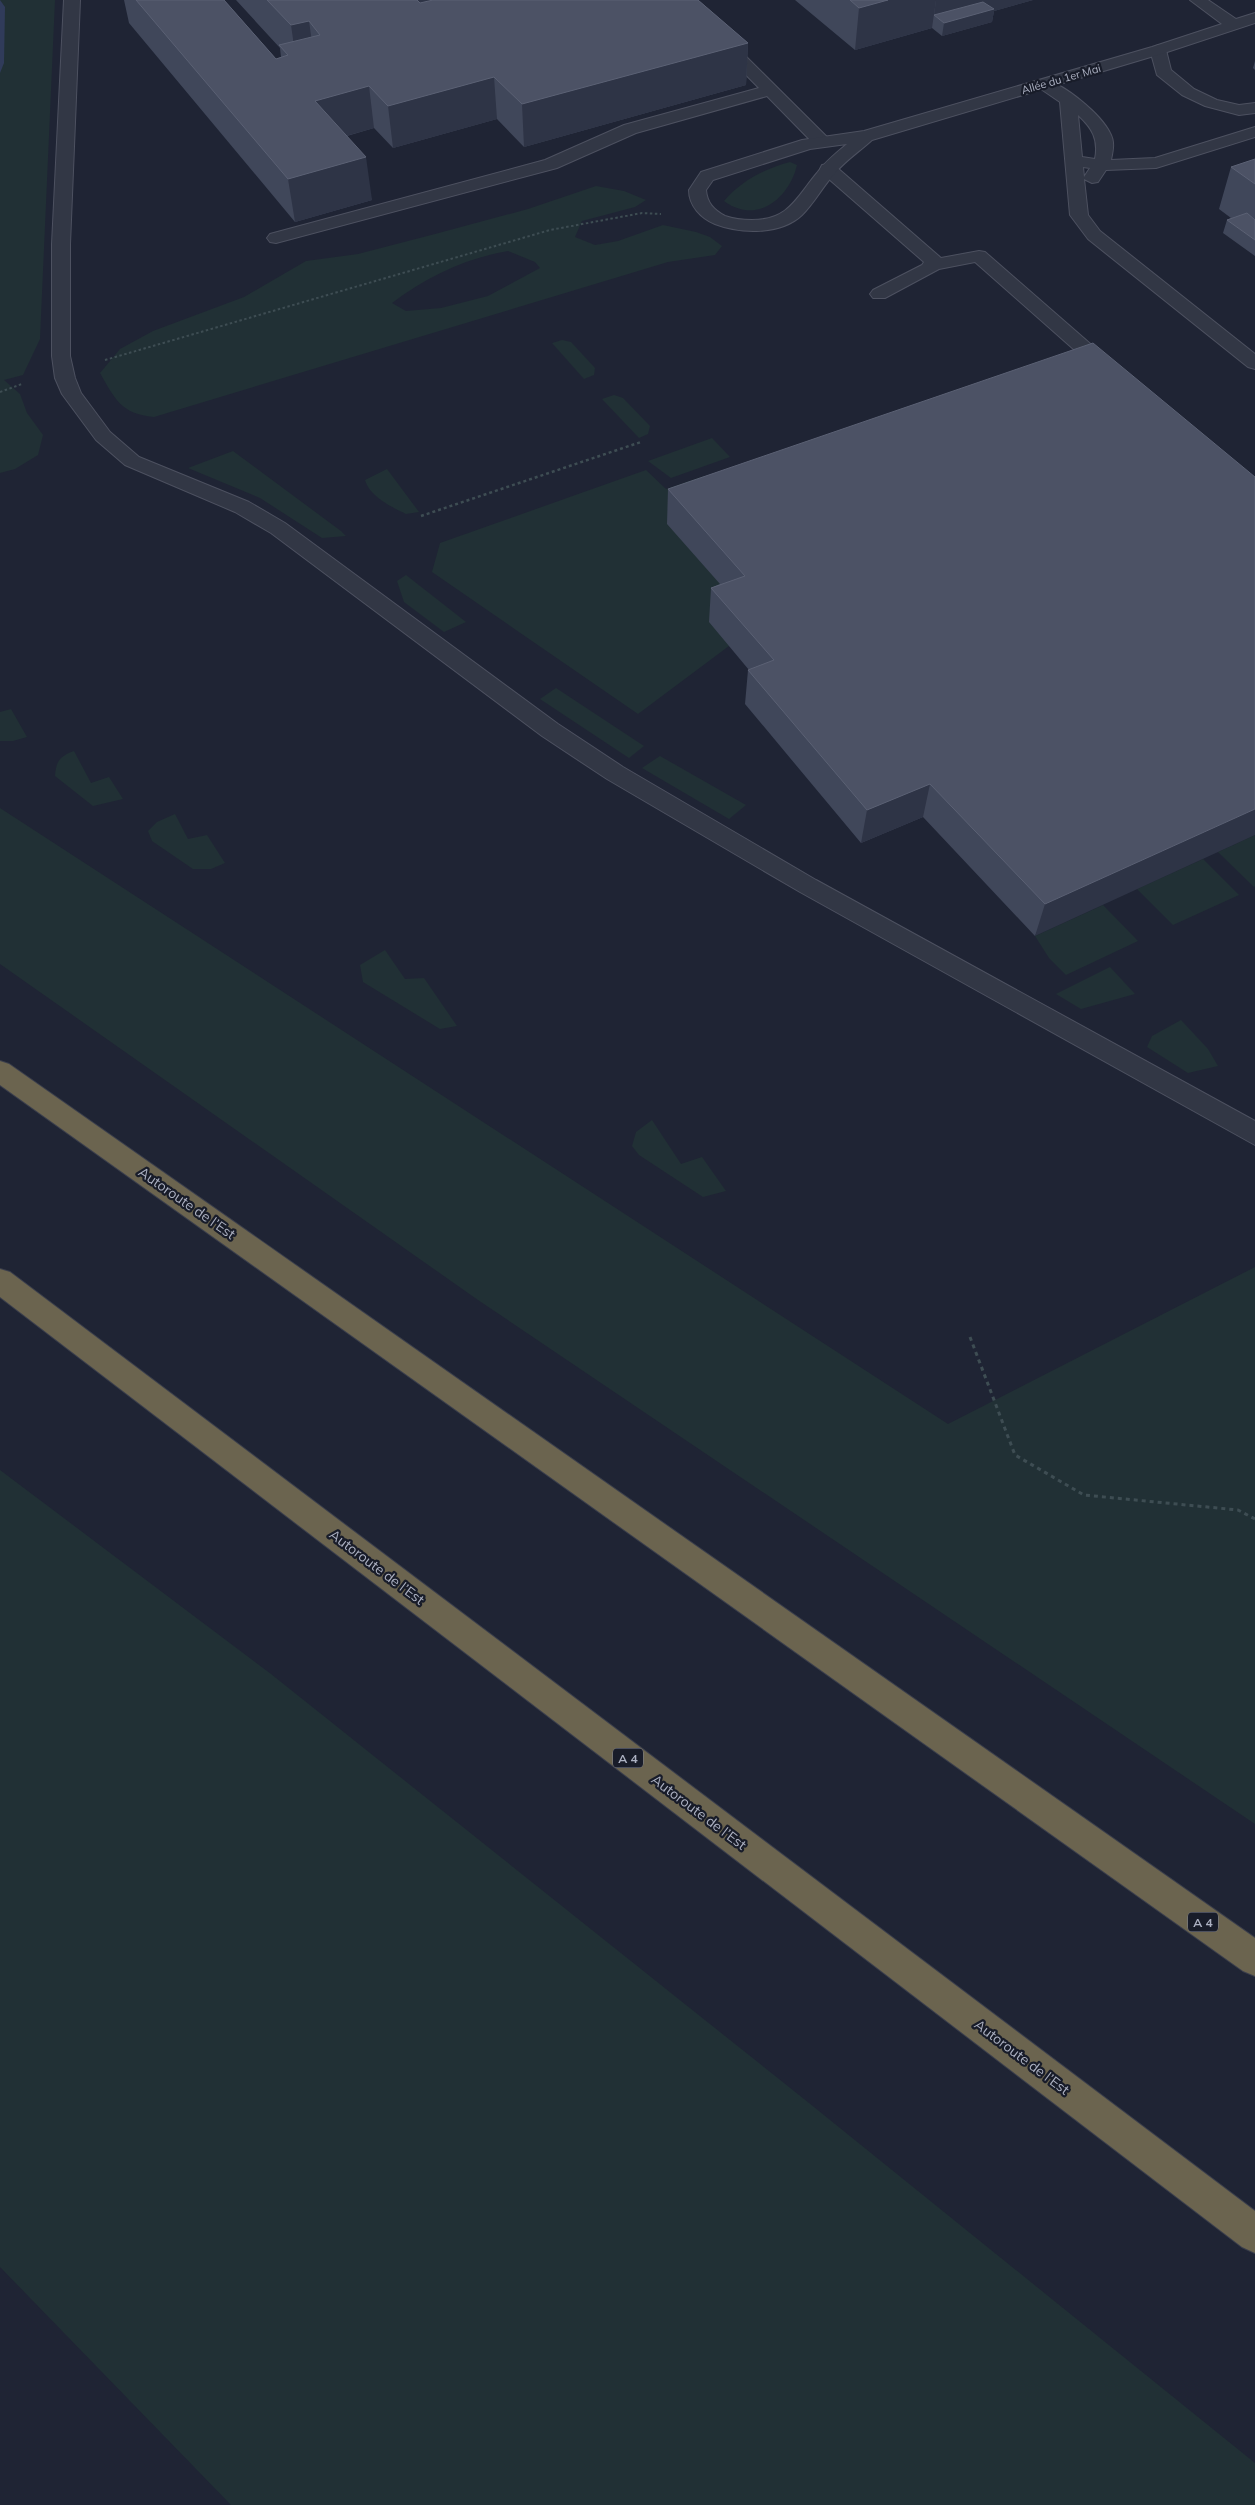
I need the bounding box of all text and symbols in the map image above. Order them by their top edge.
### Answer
street label: Allée du 1er Mai [1020,61,1102,97]
street label: Autoroute de l’Est [135,1163,239,1243]
street label: Autoroute de l’Est [326,1525,428,1609]
road number: A 4 [613,1749,643,1768]
street label: Autoroute de l’Est [648,1770,750,1854]
road number: A 4 [1188,1912,1218,1931]
street label: Autoroute de l’Est [971,2015,1073,2099]

